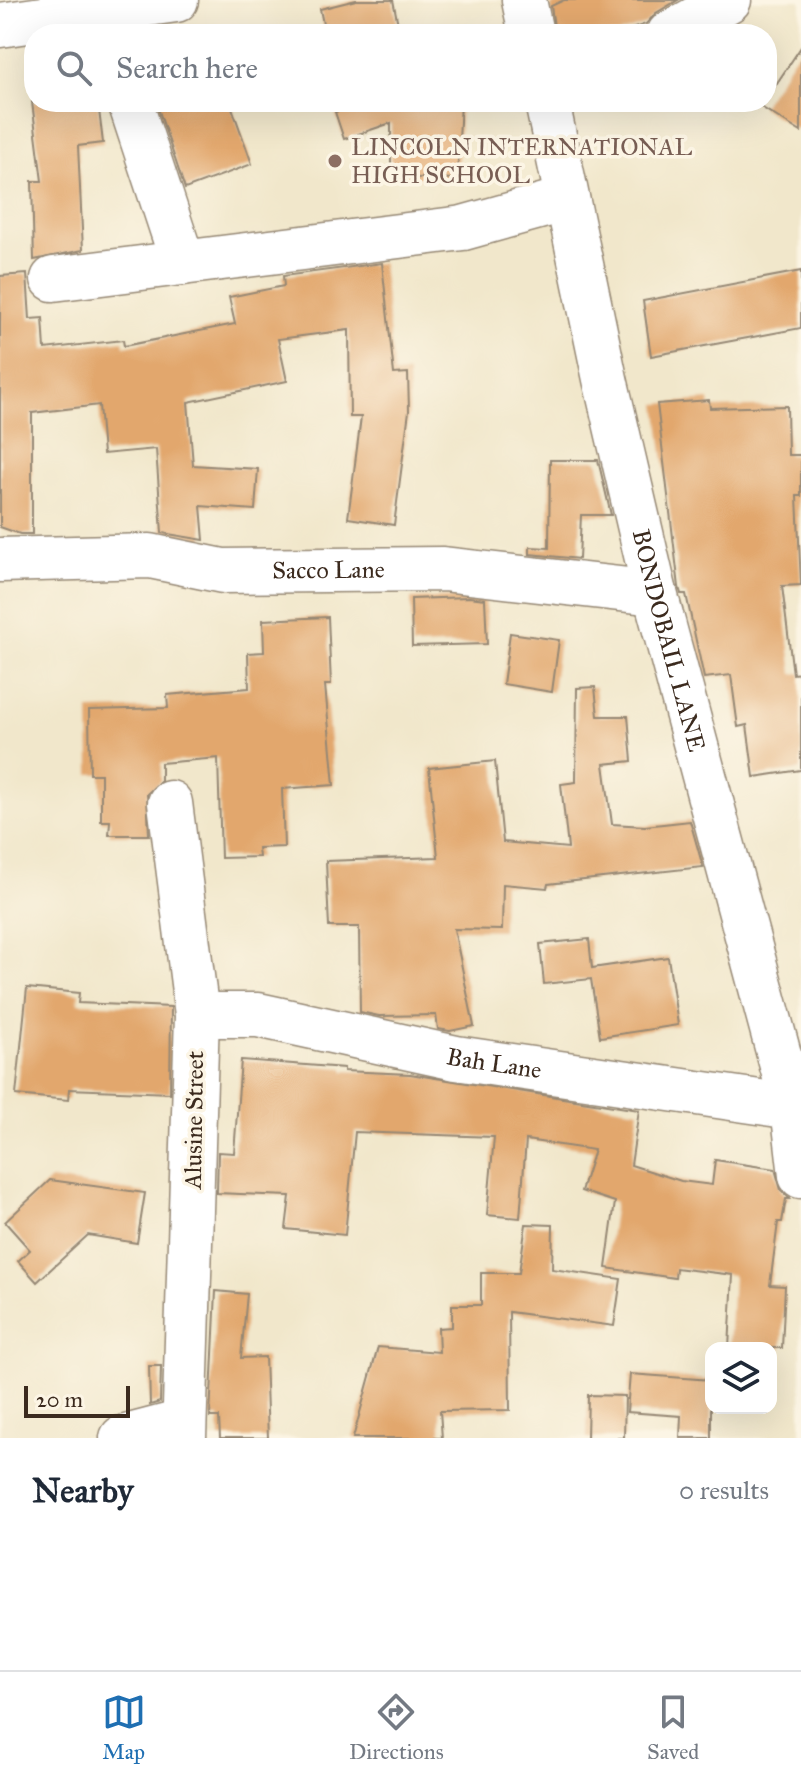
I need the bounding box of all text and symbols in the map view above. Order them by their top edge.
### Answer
search box [24,24,777,112]
icon: search [52,46,96,90]
text: Search here [116,50,258,86]
place label: LINCOLN INTERNATIONAL HIGH SCHOOL [351,132,692,190]
marker: LINCOLN INTERNATIONAL HIGH SCHOOL [326,152,344,170]
street label: BONDOBAIL LANE [626,526,712,755]
street label: Sacco Lane [272,555,385,586]
street label: Bah Lane [444,1041,543,1085]
street label: Alusine Street [178,1050,210,1190]
map controls [705,1342,777,1414]
button: layers [705,1342,777,1414]
scale bar [24,1382,130,1418]
text: 20 m [36,1386,83,1413]
text: Nearby [32,1470,134,1511]
text: 0 results [679,1474,769,1506]
tab: Map [102,1690,146,1765]
tab: Directions [349,1690,444,1765]
tab: Saved [647,1690,699,1765]

